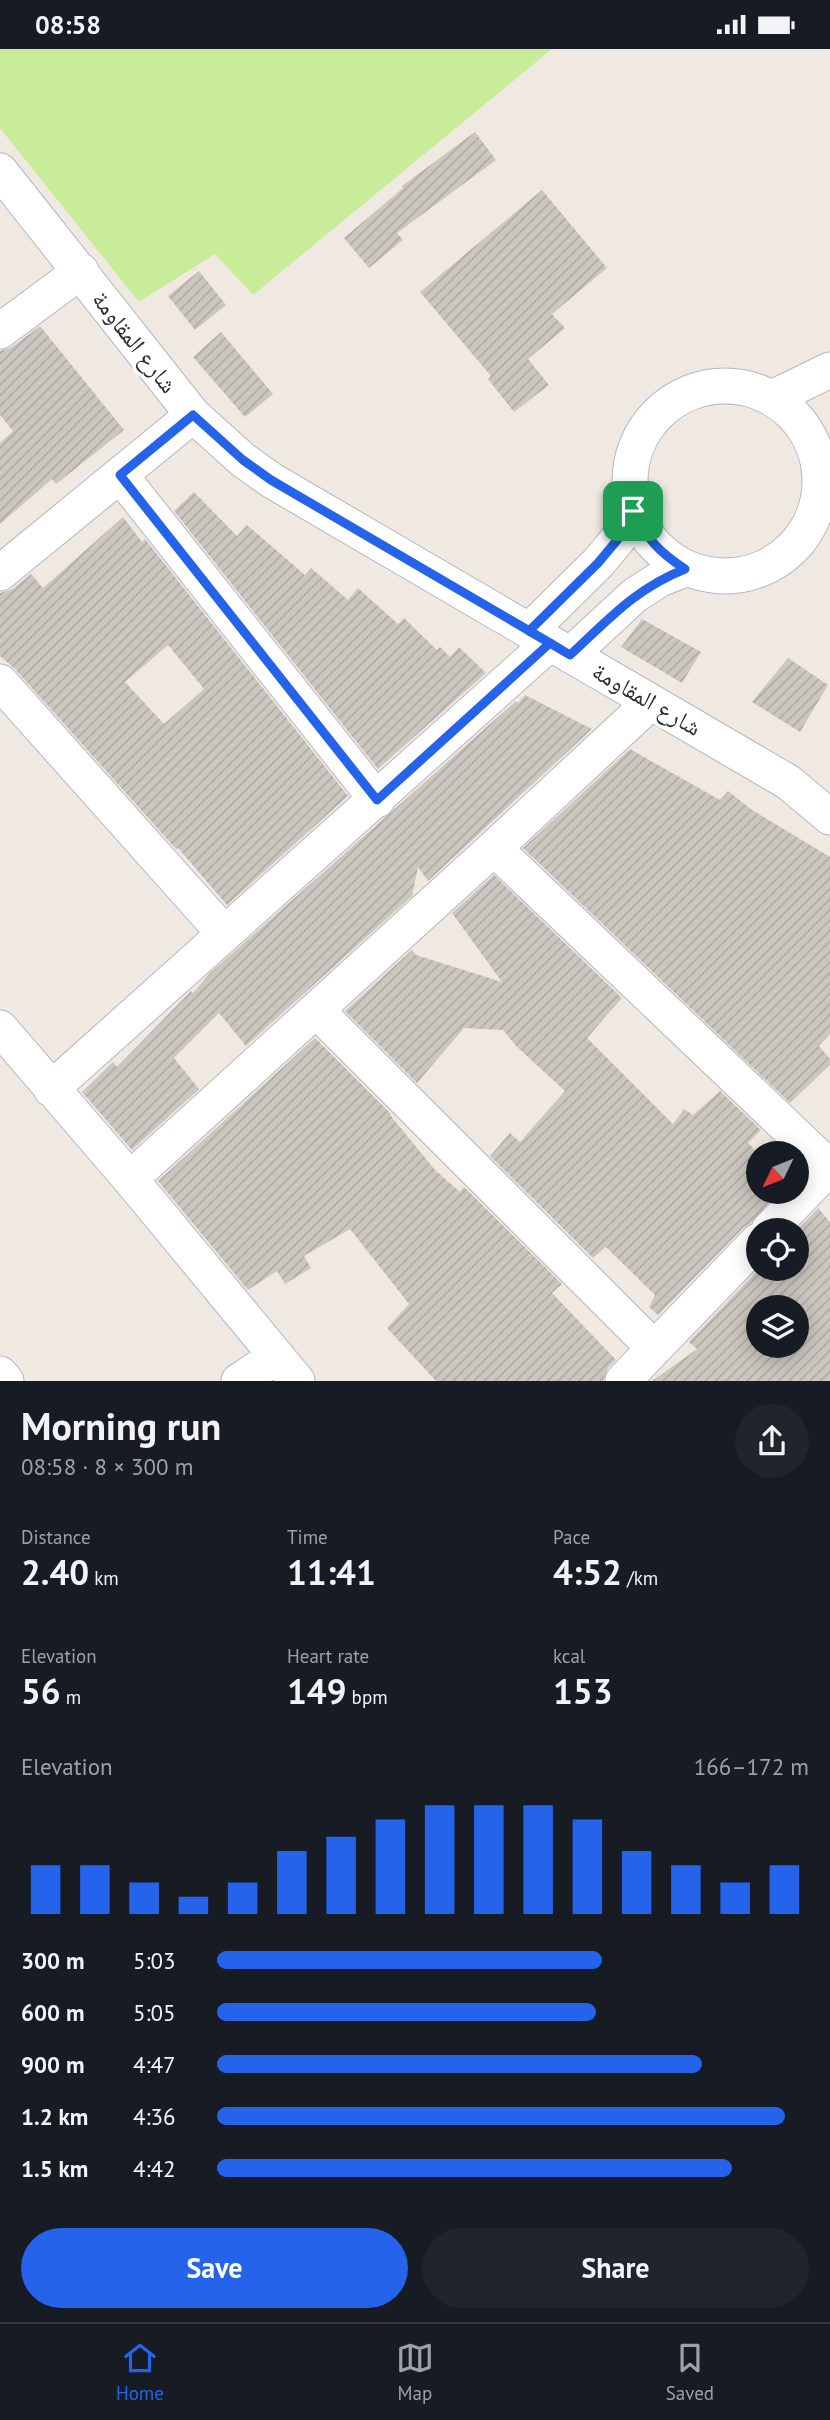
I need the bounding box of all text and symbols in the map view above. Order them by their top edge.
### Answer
text: 08:58 [35,8,101,41]
street label: شارع المقاومة [85,285,185,399]
pin [603,481,663,541]
icon: arrive [614,492,652,530]
street label: شارع المقاومة [587,655,707,743]
north arrow [746,1141,808,1204]
map controls [746,1141,809,1358]
button: locate [746,1218,809,1281]
button: layers [746,1295,809,1358]
text: Morning run [21,1401,221,1450]
button: share [735,1404,809,1478]
text: 08:58 · 8 × 300 m [21,1452,193,1481]
text: Distance [21,1525,91,1549]
text: Time [287,1525,328,1549]
text: Pace [553,1525,590,1549]
text: 2.40 [21,1549,89,1595]
text: 11:41 [287,1549,376,1595]
text: 4:52 [553,1549,622,1595]
text: km [89,1566,119,1590]
text: /km [622,1566,658,1590]
text: Elevation [21,1644,97,1668]
text: Heart rate [287,1644,369,1668]
text: kcal [553,1644,585,1668]
text: 56 [21,1668,61,1714]
text: 149 [287,1668,347,1714]
text: 153 [553,1668,613,1714]
text: m [61,1685,81,1709]
text: bpm [347,1685,388,1709]
text: Elevation [21,1752,113,1781]
text: 166–172 m [694,1752,809,1781]
text: 300 m [21,1946,84,1975]
text: 5:03 [133,1946,176,1975]
text: 600 m [21,1998,84,2027]
text: 5:05 [133,1998,176,2027]
text: 900 m [21,2050,84,2079]
text: 4:47 [133,2050,176,2079]
text: 1.2 km [21,2102,88,2131]
text: 4:36 [133,2102,176,2131]
text: 1.5 km [21,2154,88,2183]
text: 4:42 [133,2154,176,2183]
button: Save [21,2228,408,2308]
button: Share [422,2228,809,2308]
tab: Home [116,2339,164,2405]
tab: Map [396,2339,434,2405]
tab: Saved [666,2339,714,2405]

